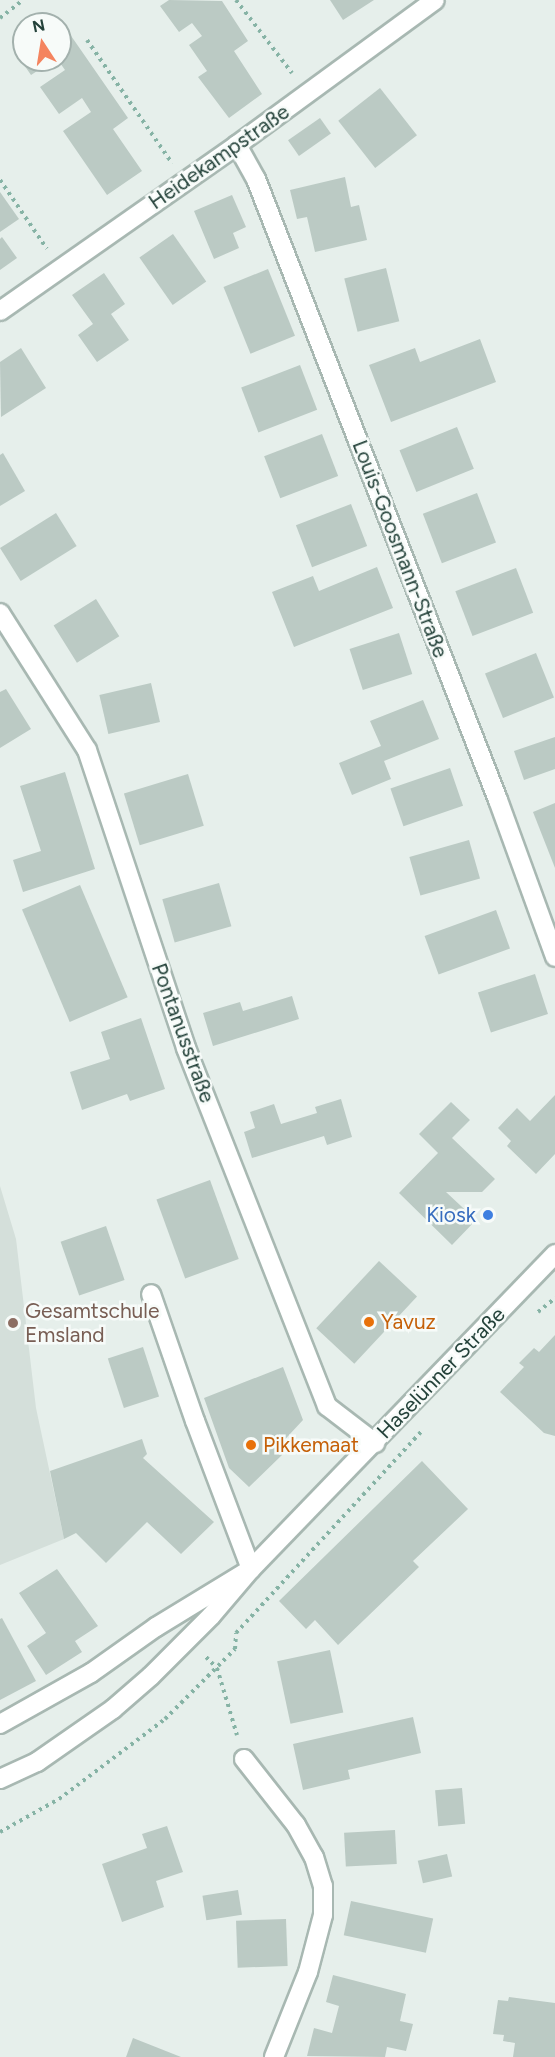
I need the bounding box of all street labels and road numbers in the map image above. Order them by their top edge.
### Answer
street label: Heidekampstraße [144,99,294,215]
street label: Louis-Goosmann-Straße [347,437,453,661]
street label: Pontanusstraße [146,960,220,1106]
street label: Haselünner Straße [372,1302,510,1444]

